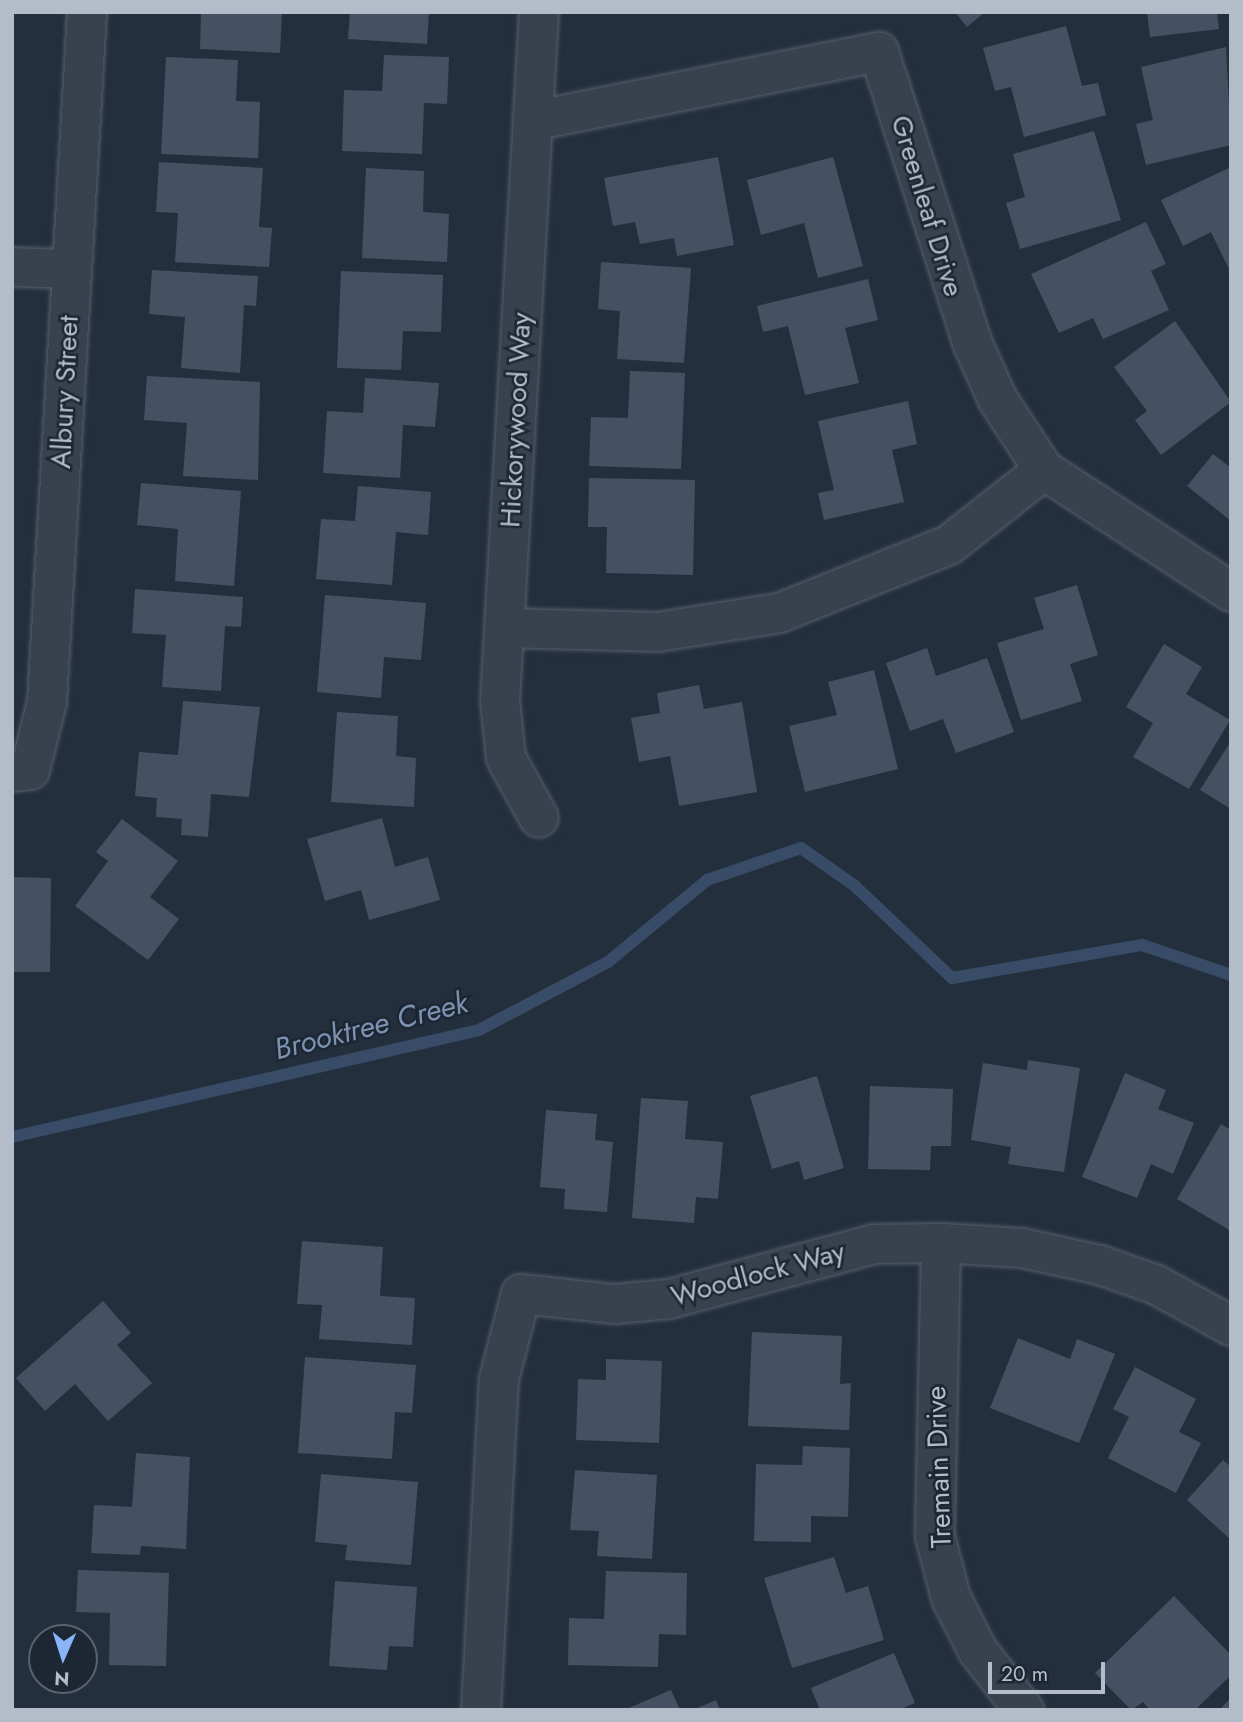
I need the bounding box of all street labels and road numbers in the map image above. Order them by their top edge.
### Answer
street label: Greenleaf Drive [884,111,970,301]
street label: Hickorywood Way [494,311,538,529]
street label: Albury Street [44,314,86,470]
street label: Woodlock Way [667,1235,849,1313]
street label: Tremain Drive [919,1385,959,1549]

